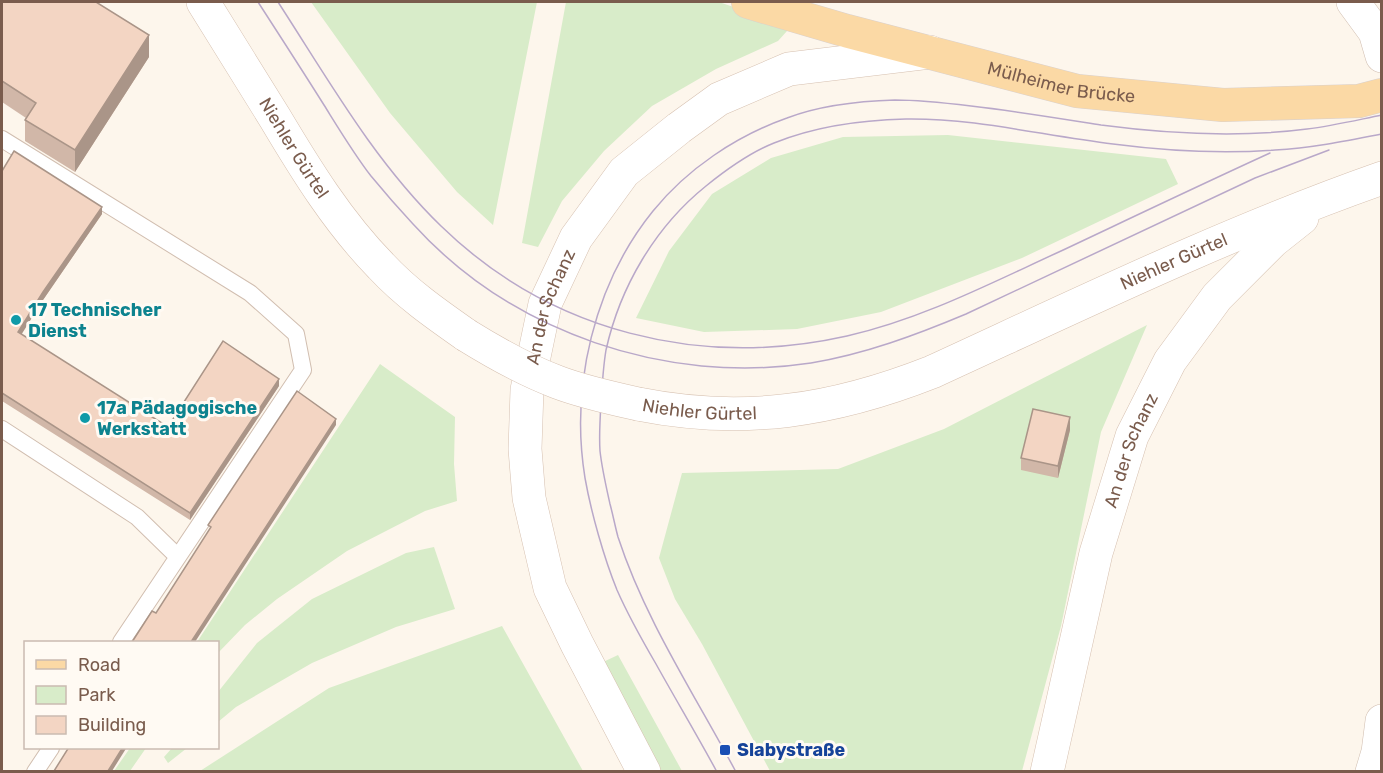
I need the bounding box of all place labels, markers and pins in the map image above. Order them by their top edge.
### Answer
place label: 17 Technischer Dienst [28,299,161,342]
marker: 17 Technischer Dienst [9,313,23,327]
place label: 17a Pädagogische Werkstatt [97,397,258,440]
marker: 17a Pädagogische Werkstatt [78,411,92,425]
place label: Slabystraße [737,739,846,761]
marker: Slabystraße [718,743,732,757]

